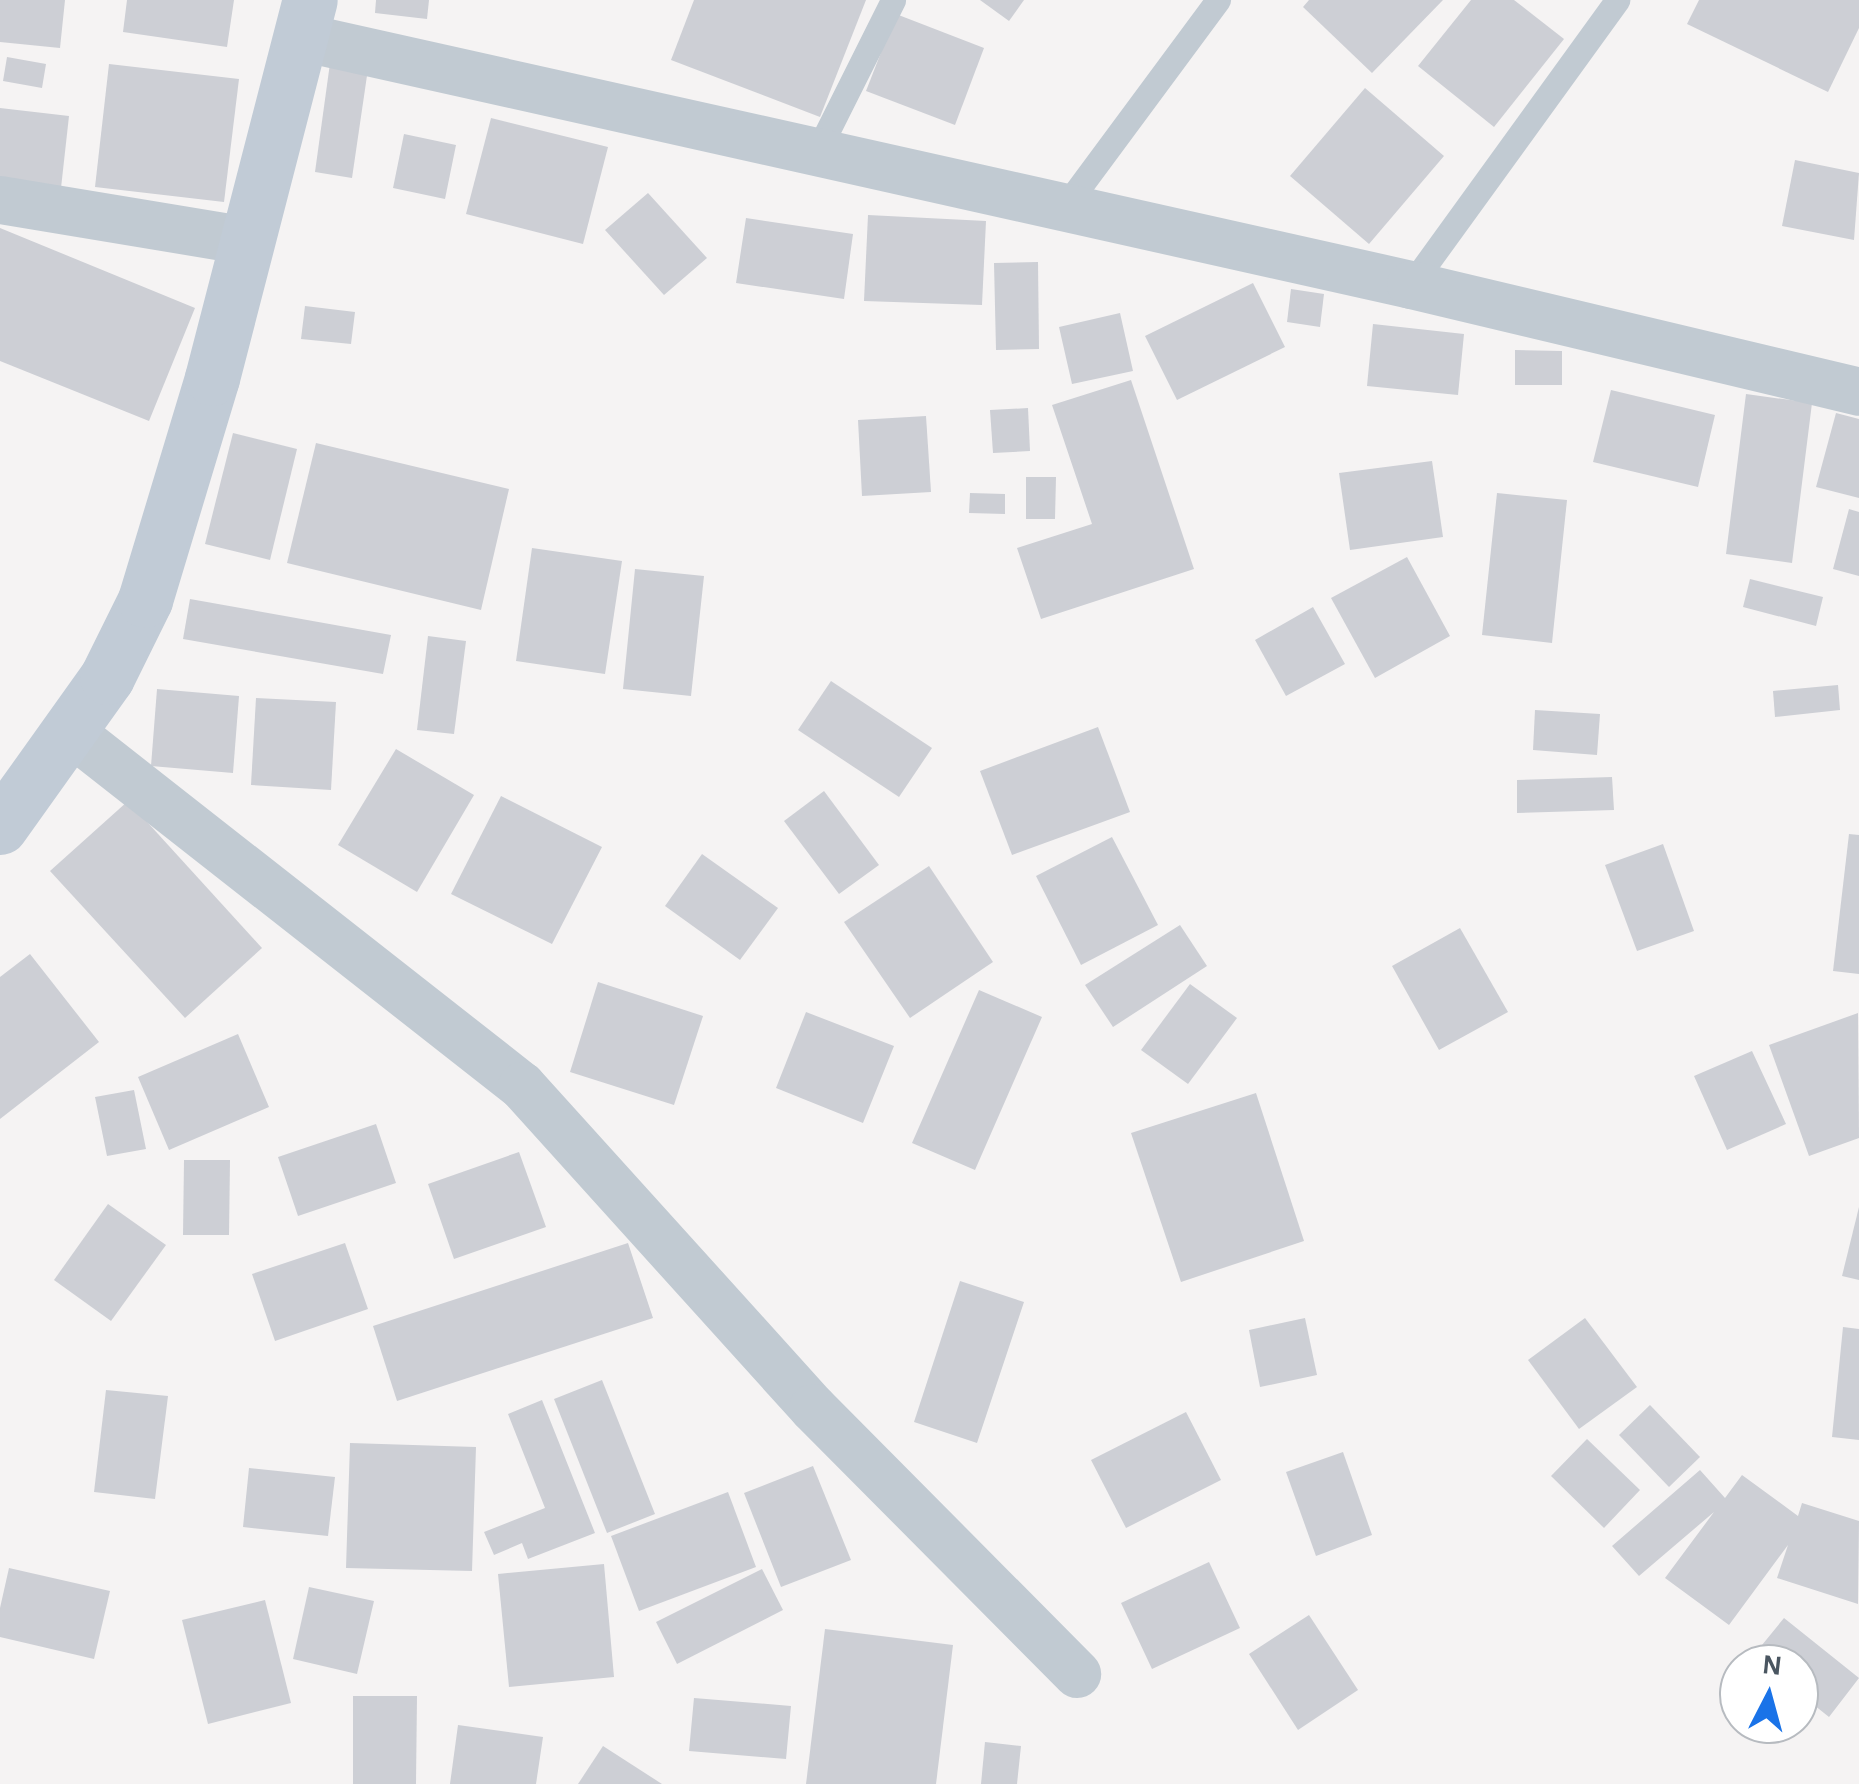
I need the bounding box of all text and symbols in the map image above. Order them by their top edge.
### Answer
north arrow [1719,1644,1819,1744]
text: N [1761,1651,1783,1681]

